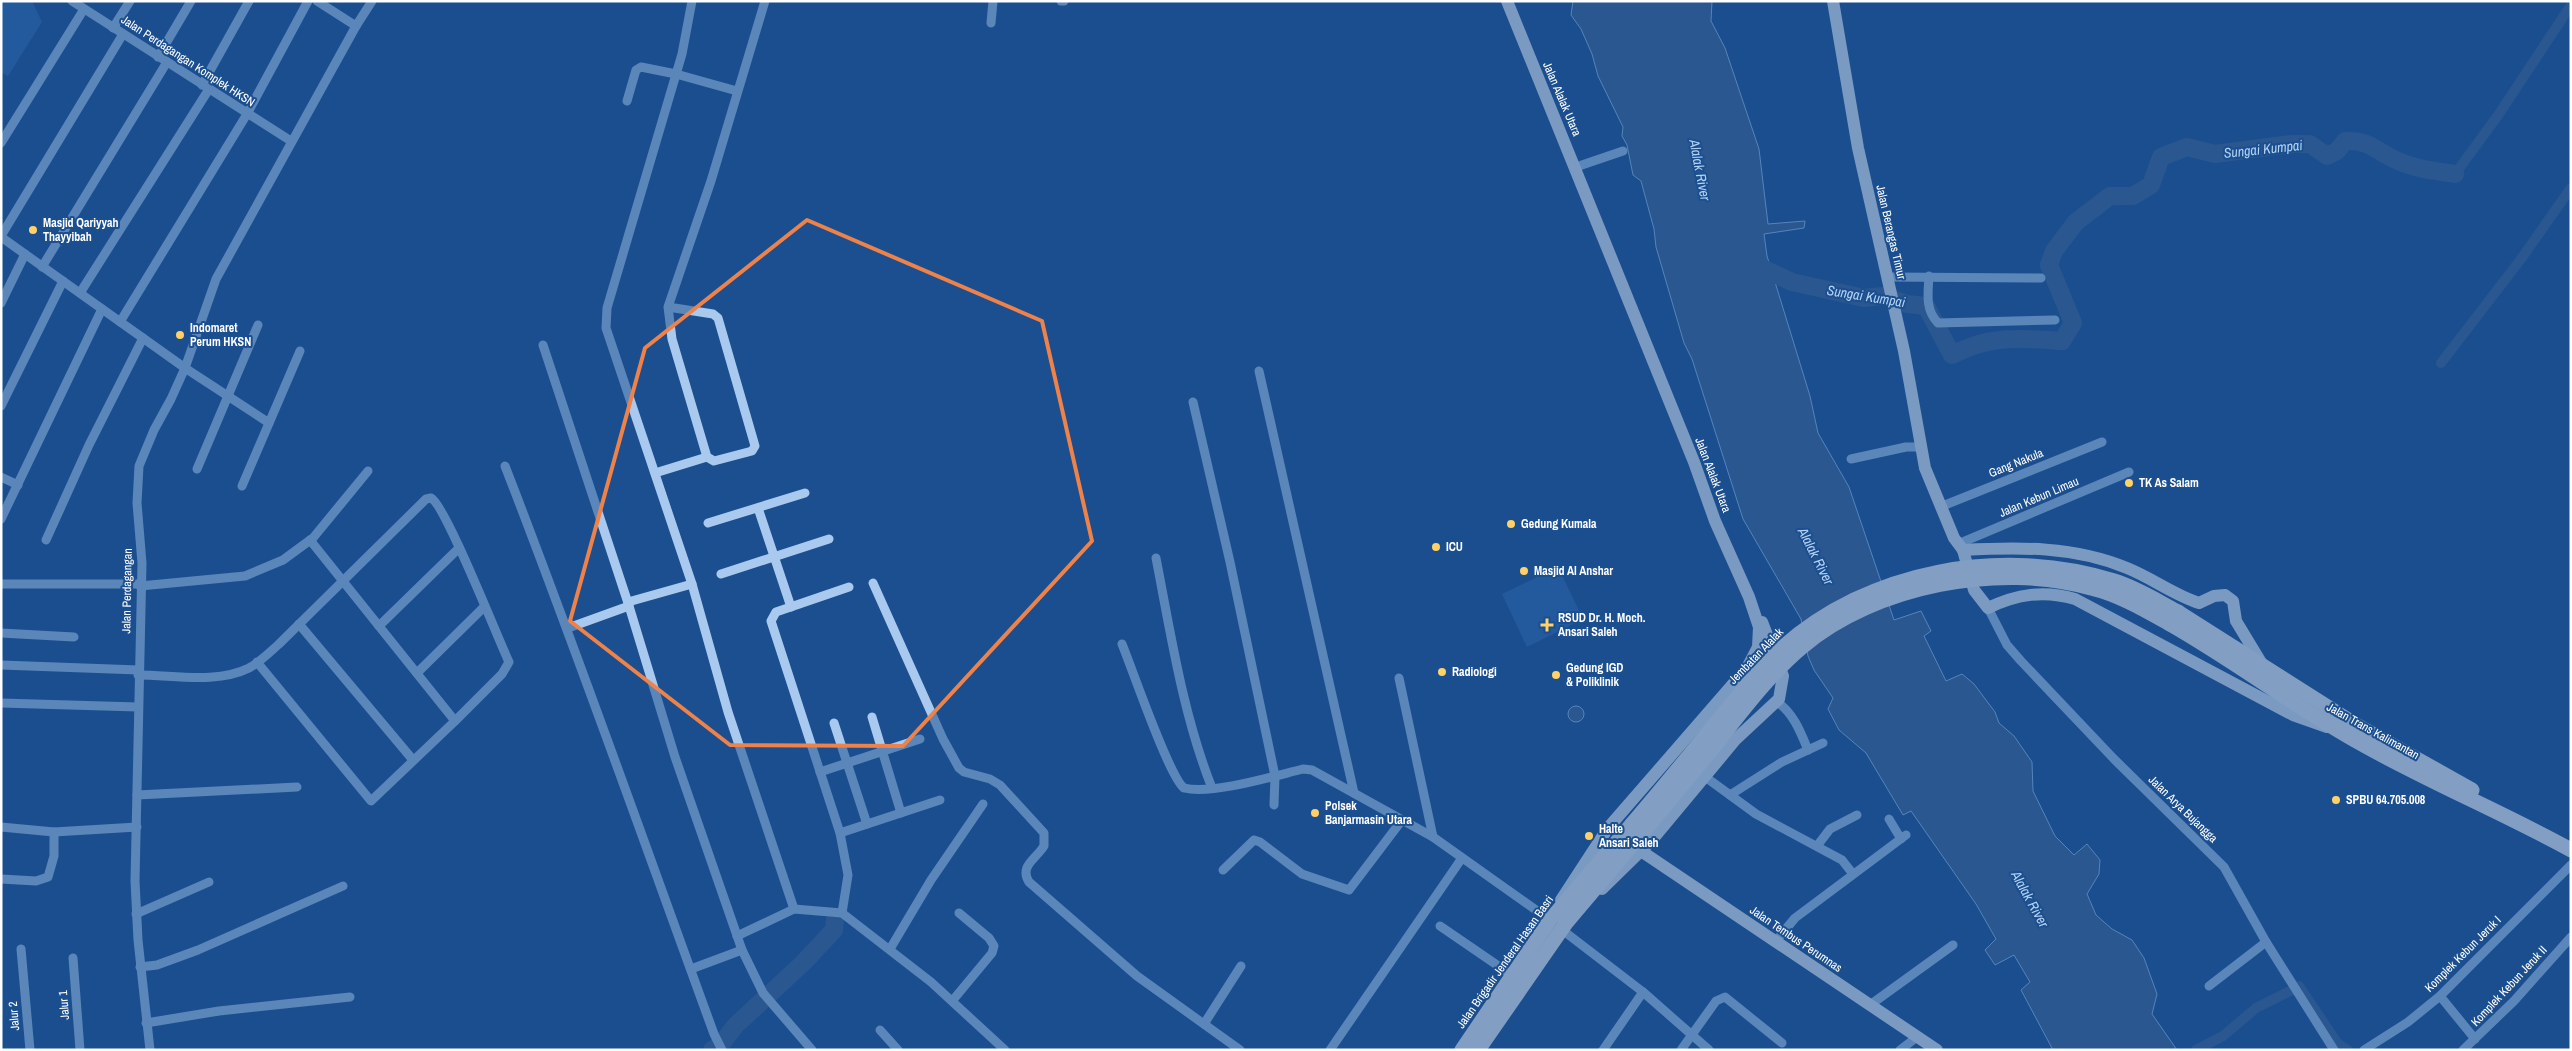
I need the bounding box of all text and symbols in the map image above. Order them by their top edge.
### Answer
street label: Jalan Perdagangan Komplek HKSN [118,12,258,110]
street label: Jalan Alalak Utara [1539,59,1585,139]
water label: Sungai Kumpai [2223,136,2304,162]
water label: Alalak River [1685,137,1715,203]
street label: Jalan Berangas Timur [1872,183,1910,281]
place label: Masjid Qariyyah Thayyibah [43,215,118,245]
marker: Masjid Qariyyah Thayyibah [27,224,39,236]
water label: Sungai Kumpai [1826,281,1907,311]
place label: Indomaret Perum HKSN [190,320,251,350]
marker: Indomaret Perum HKSN [174,329,186,341]
street label: Jalan Alalak Utara [1691,435,1735,515]
street label: Gang Nakula [1986,445,2046,481]
street label: Jalan Kebun Limau [1997,473,2081,521]
place label: TK As Salam [2139,475,2199,491]
marker: TK As Salam [2123,477,2135,489]
place label: Gedung Kumala [1521,516,1597,532]
marker: Gedung Kumala [1505,518,1517,530]
water label: Alalak River [1793,523,1839,589]
place label: ICU [1446,539,1463,555]
marker: ICU [1430,541,1442,553]
street label: Jalan Perdagangan [118,548,136,634]
place label: Masjid Al Anshar [1534,563,1613,579]
marker: Masjid Al Anshar [1518,565,1530,577]
place label: RSUD Dr. H. Moch. Ansari Saleh [1558,610,1646,640]
marker: RSUD Dr. H. Moch. Ansari Saleh [1540,618,1554,632]
street label: Jembatan Alalak [1725,624,1787,688]
place label: Gedung IGD & Poliklinik [1566,660,1623,690]
place label: Radiologi [1452,664,1497,680]
marker: Radiologi [1436,666,1448,678]
marker: Gedung IGD & Poliklinik [1550,669,1562,681]
street label: Jalan Trans Kalimantan [2324,699,2422,763]
street label: Jalan Arya Bujangga [2145,772,2221,846]
place label: SPBU 64.705.008 [2346,792,2426,808]
marker: SPBU 64.705.008 [2330,794,2342,806]
place label: Polsek Banjarmasin Utara [1325,798,1412,828]
marker: Polsek Banjarmasin Utara [1309,807,1321,819]
place label: Halte Ansari Saleh [1599,821,1659,851]
marker: Halte Ansari Saleh [1583,830,1595,842]
water label: Alalak River [2007,867,2053,931]
street label: Jalan Brigadir Jenderal Hasan Basri [1453,892,1557,1032]
street label: Jalan Tembus Perumnas [1747,902,1845,976]
street label: Komplek Kebun Jeruk I [2421,912,2505,996]
street label: Komplek Kebun Jeruk II [2468,942,2550,1030]
street label: Jalur 1 [55,989,73,1020]
street label: Jalur 2 [5,1001,23,1031]

